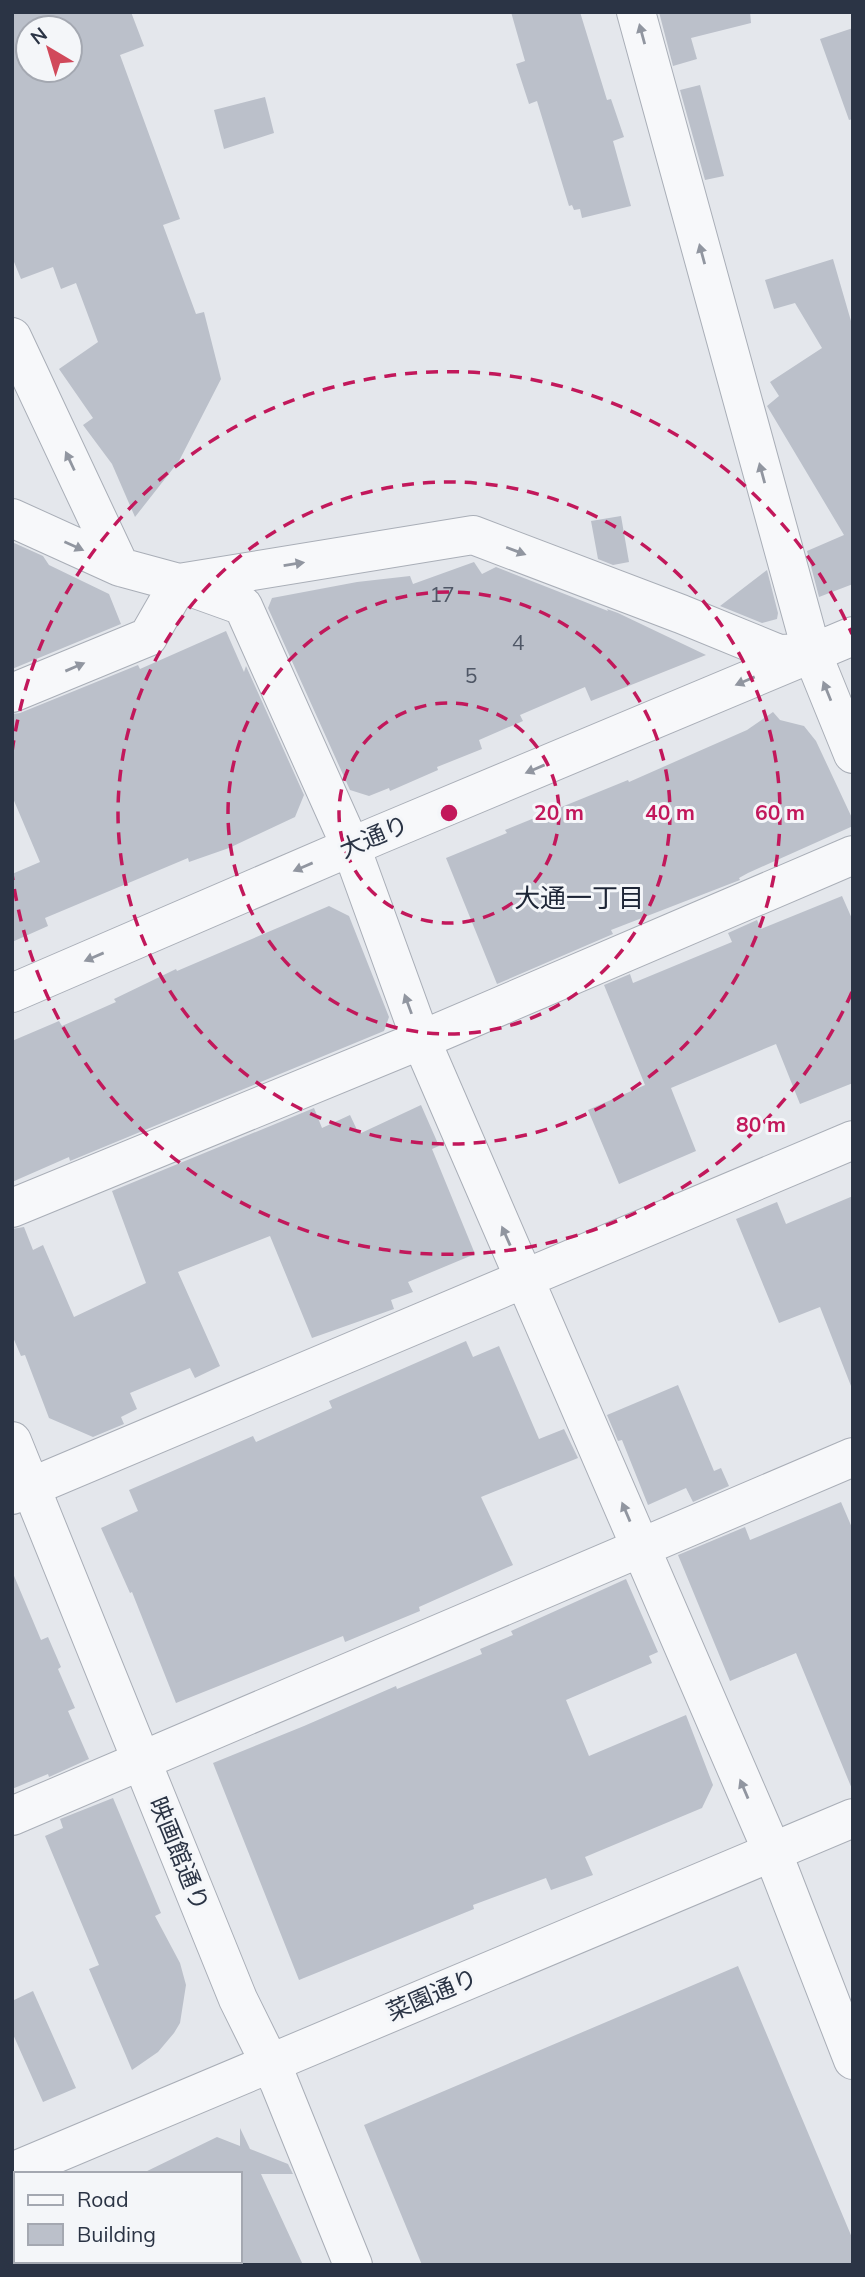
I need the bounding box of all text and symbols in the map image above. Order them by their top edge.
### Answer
north arrow [14,14,84,84]
text: N [25,22,52,49]
one-way arrow [636,24,646,45]
one-way arrow [696,243,707,265]
one-way arrow [65,451,76,471]
one-way arrow [756,462,767,484]
one-way arrow [64,541,85,552]
one-way arrow [505,546,526,557]
one-way arrow [283,558,305,569]
house number: 17 [429,581,455,607]
house number: 4 [512,629,525,655]
one-way arrow [65,661,86,672]
house number: 5 [465,662,477,688]
one-way arrow [734,675,755,686]
one-way arrow [821,681,833,701]
one-way arrow [525,763,545,775]
text: 20 m [534,799,584,825]
text: 40 m [645,799,695,825]
text: 60 m [755,799,805,825]
centre of rings [437,801,461,825]
street label: 大通り [335,808,413,864]
one-way arrow [293,861,313,873]
district label: 大通一丁目 [514,881,644,914]
one-way arrow [83,952,104,963]
one-way arrow [402,994,413,1015]
text: 80 m [736,1111,786,1137]
one-way arrow [500,1226,511,1247]
one-way arrow [620,1502,631,1523]
one-way arrow [738,1779,750,1799]
street label: 映画館通り [144,1792,216,1915]
street label: 菜園通り [382,1962,482,2027]
legend [14,2172,242,2263]
text: Road [77,2186,128,2212]
text: Building [77,2221,156,2247]

